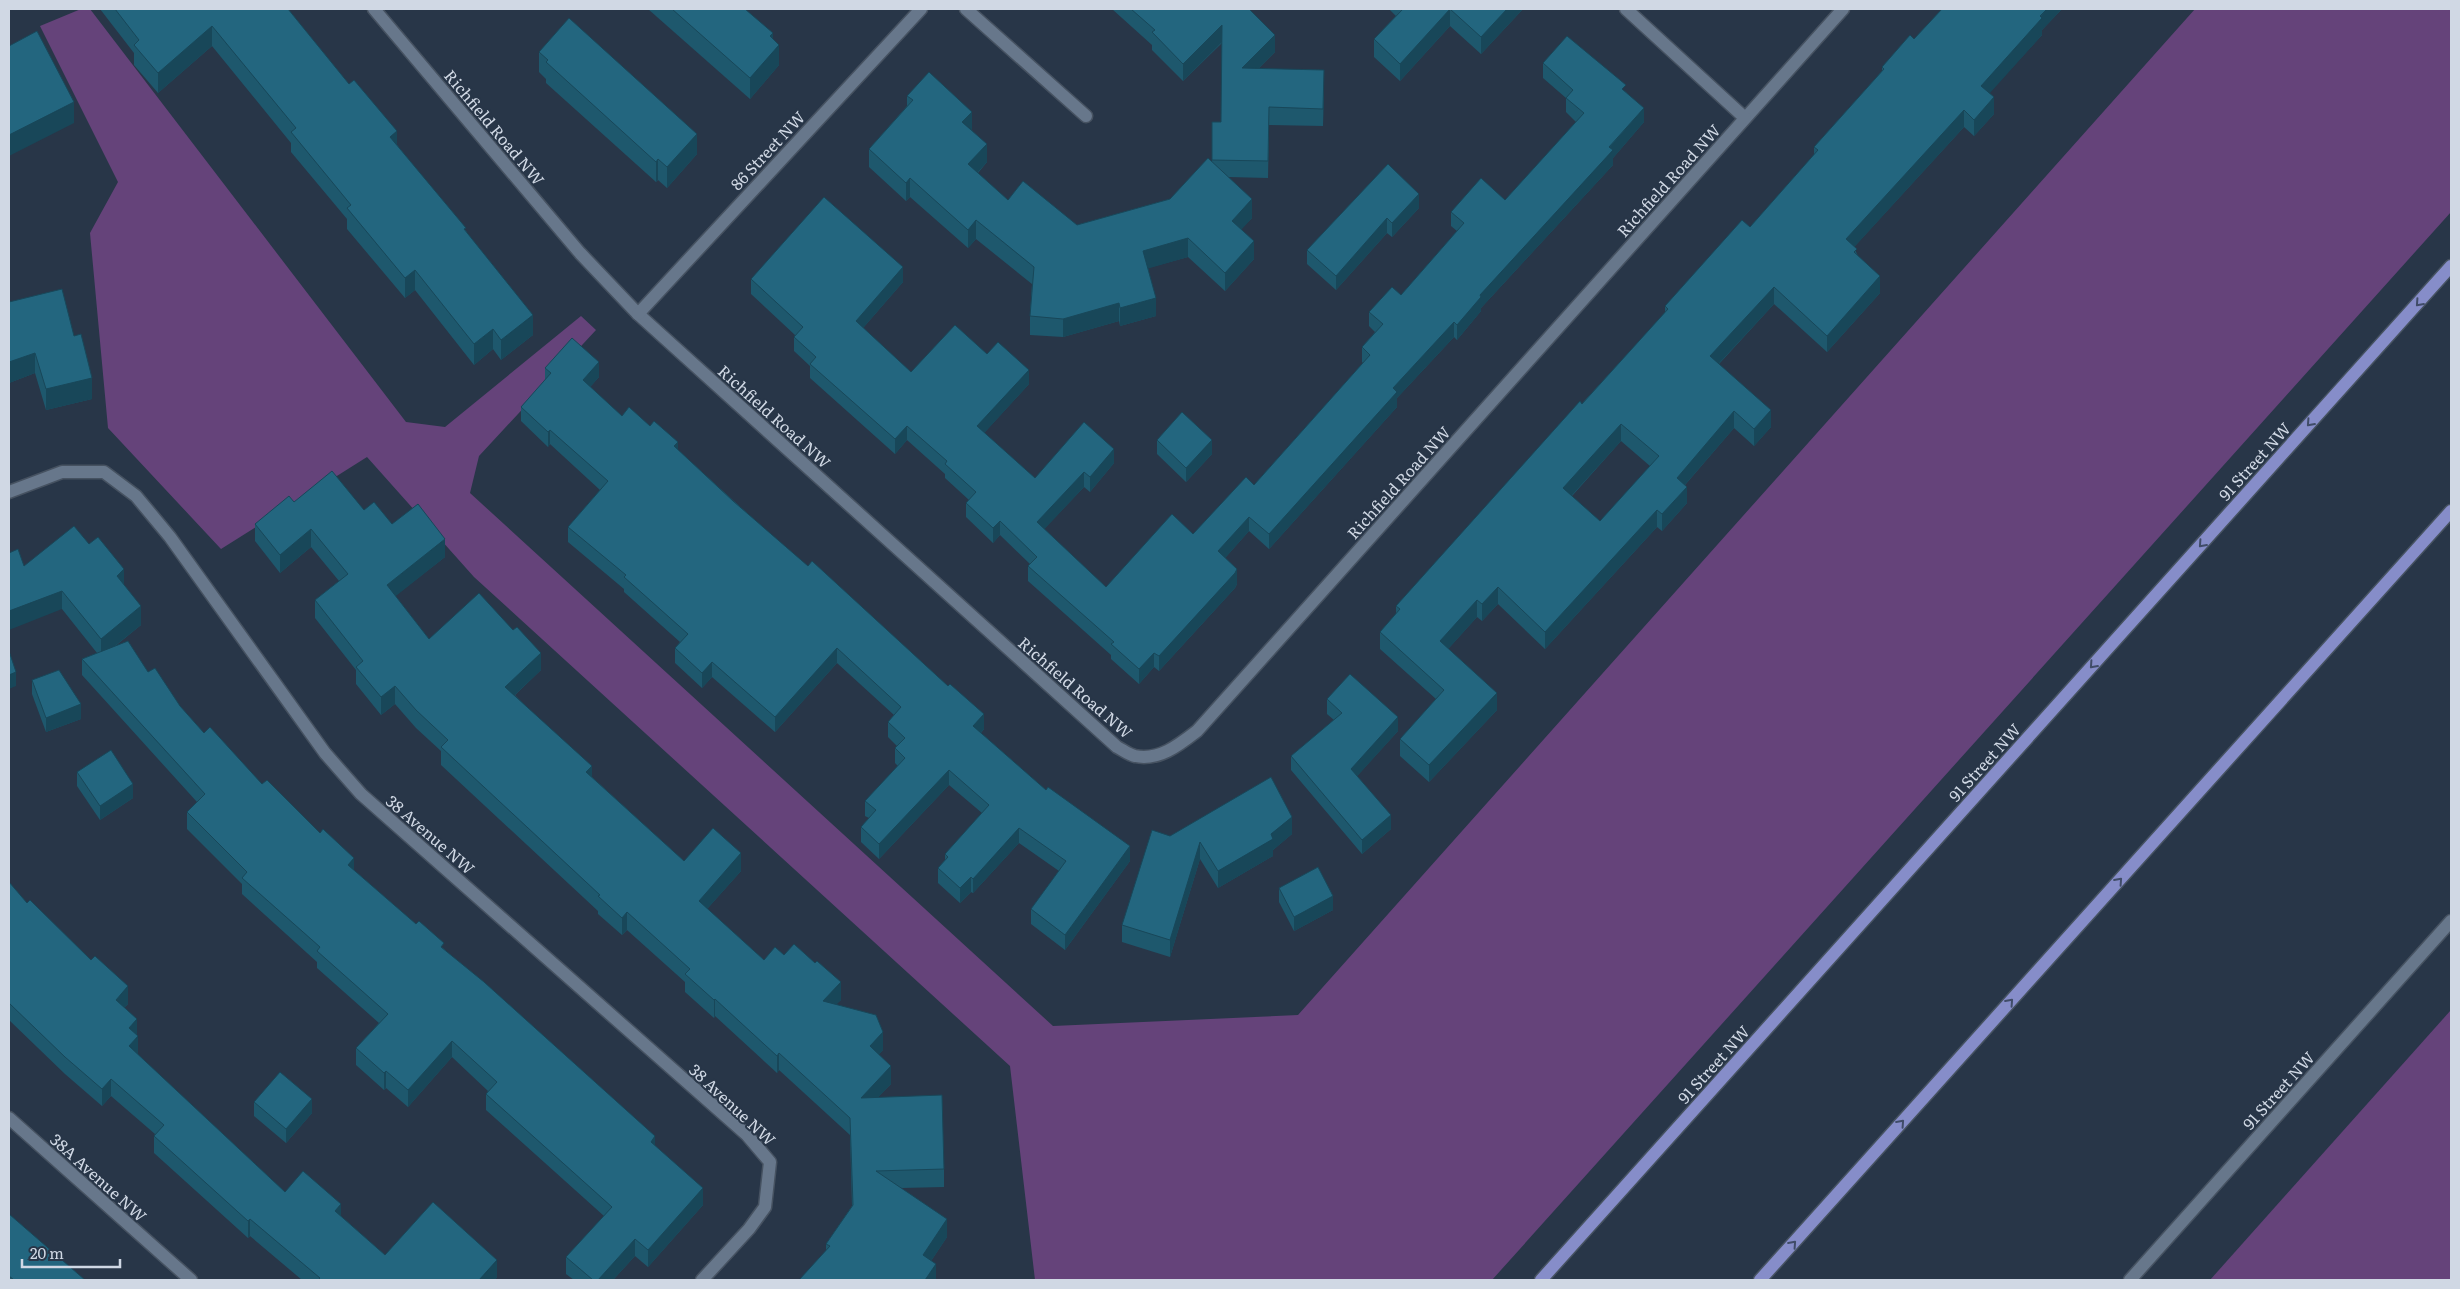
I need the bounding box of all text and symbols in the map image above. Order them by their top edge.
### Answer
street label: Richfield Road NW [439,64,551,191]
street label: 86 Street NW [724,105,810,195]
street label: Richfield Road NW [1611,118,1726,242]
one-way arrow [2416,297,2425,306]
street label: Richfield Road NW [713,359,837,474]
street label: 91 Street NW [2212,416,2296,505]
one-way arrow [2307,418,2316,427]
street label: Richfield Road NW [1341,420,1456,544]
one-way arrow [2198,539,2207,548]
street label: Richfield Road NW [1013,630,1139,744]
one-way arrow [2090,660,2099,669]
street label: 91 Street NW [1942,717,2026,806]
street label: 38 Avenue NW [381,789,481,880]
one-way arrow [2113,878,2122,887]
one-way arrow [2004,999,2013,1008]
street label: 91 Street NW [1671,1019,1755,1108]
street label: 91 Street NW [2236,1045,2320,1134]
street label: 38 Avenue NW [684,1057,782,1151]
one-way arrow [1895,1120,1904,1129]
street label: 38A Avenue NW [45,1127,153,1227]
scale bar [22,1236,120,1268]
one-way arrow [1787,1240,1796,1249]
text: 20 m [30,1241,64,1264]

